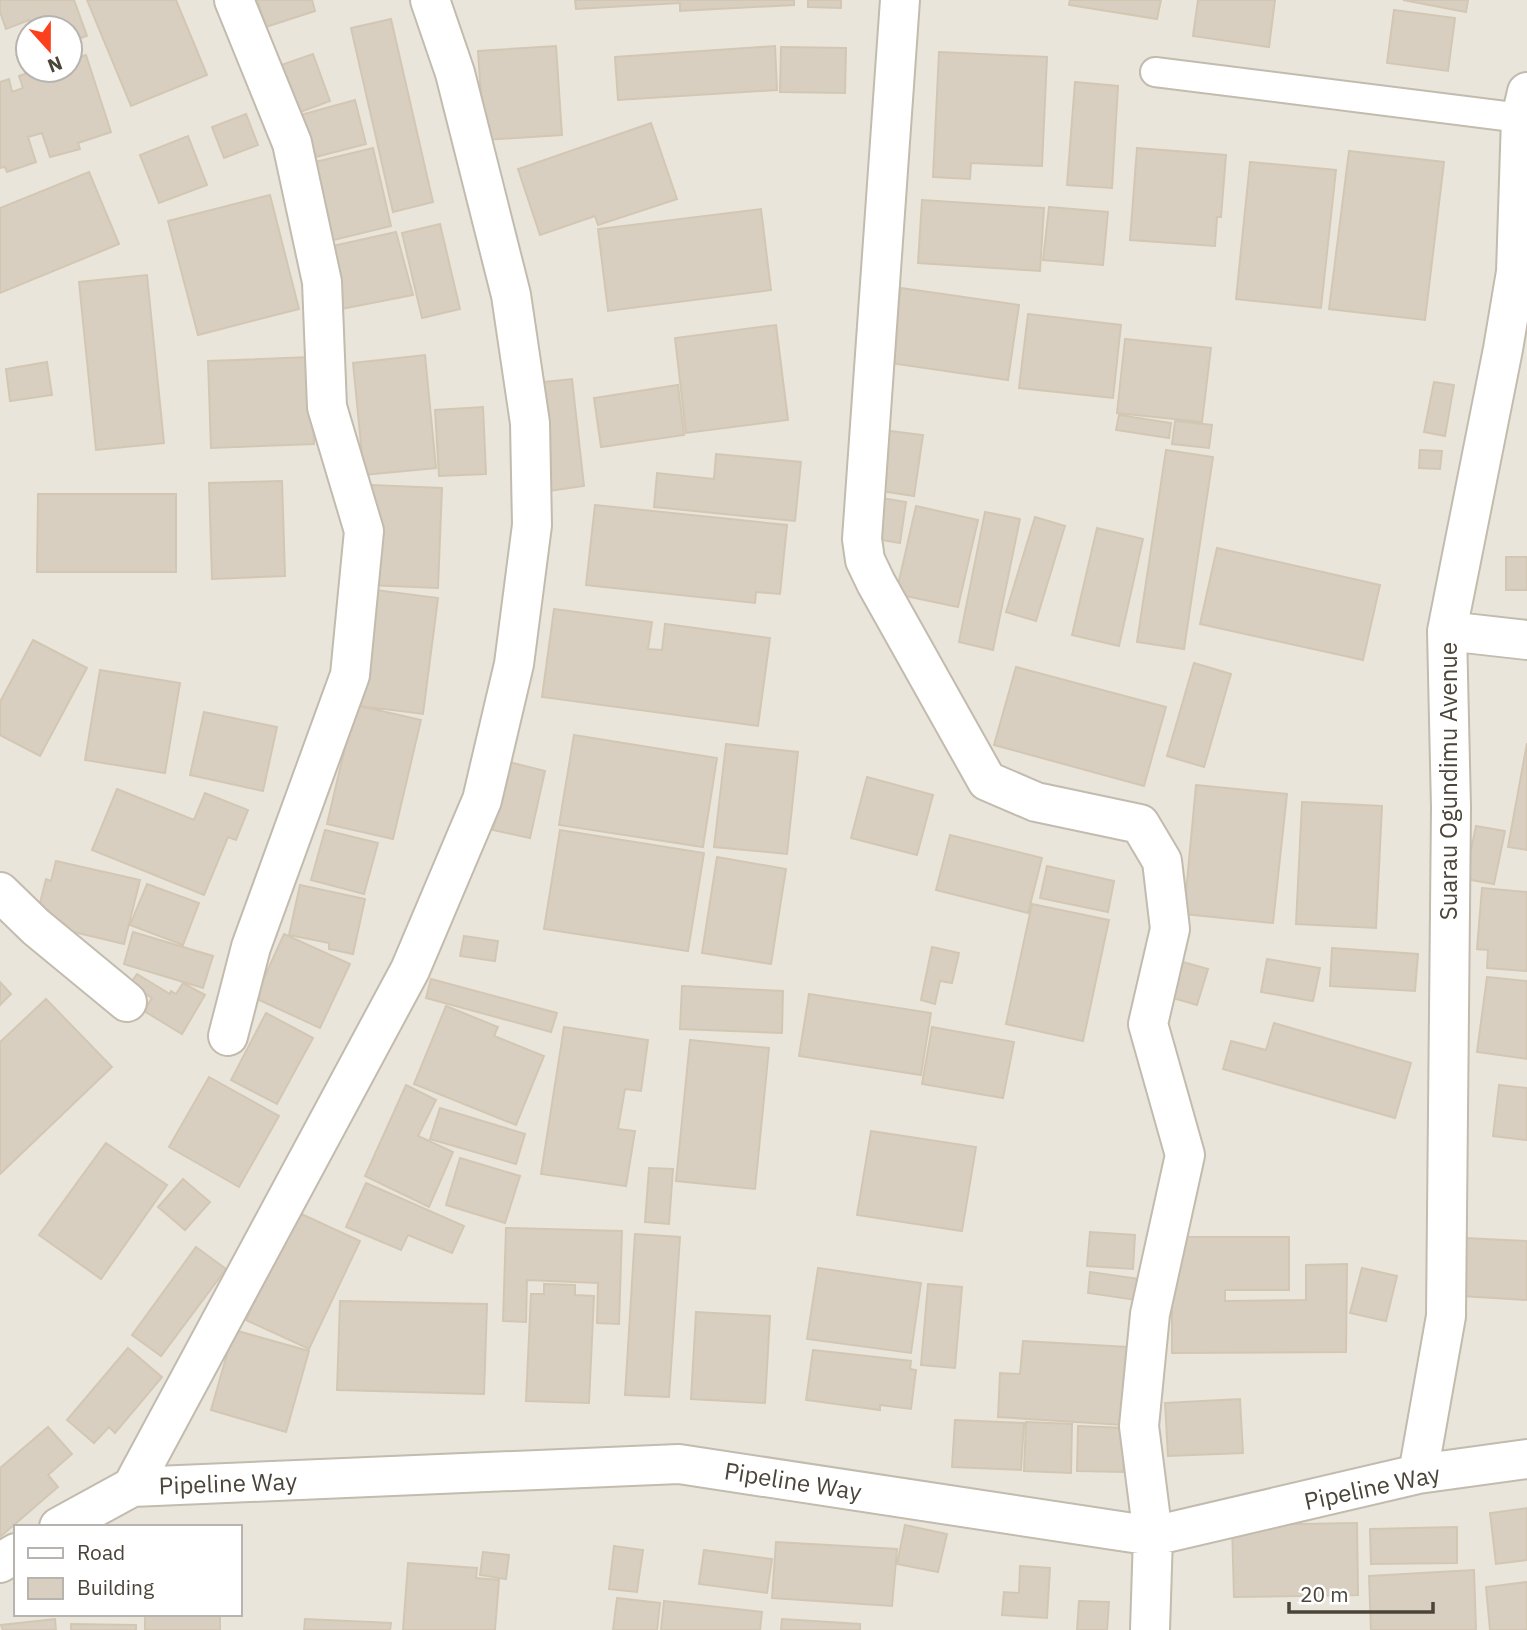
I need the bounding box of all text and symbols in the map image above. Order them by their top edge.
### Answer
north arrow [14,14,84,84]
text: N [44,51,66,79]
street label: Suarau Ogundimu Avenue [1432,642,1464,920]
street label: Pipeline Way [722,1454,864,1508]
street label: Pipeline Way [1301,1457,1443,1517]
street label: Pipeline Way [158,1465,298,1501]
legend [14,1525,242,1616]
text: Road [77,1538,125,1566]
scale bar [1289,1570,1432,1614]
text: Building [77,1573,154,1601]
text: 20 m [1300,1580,1349,1608]

